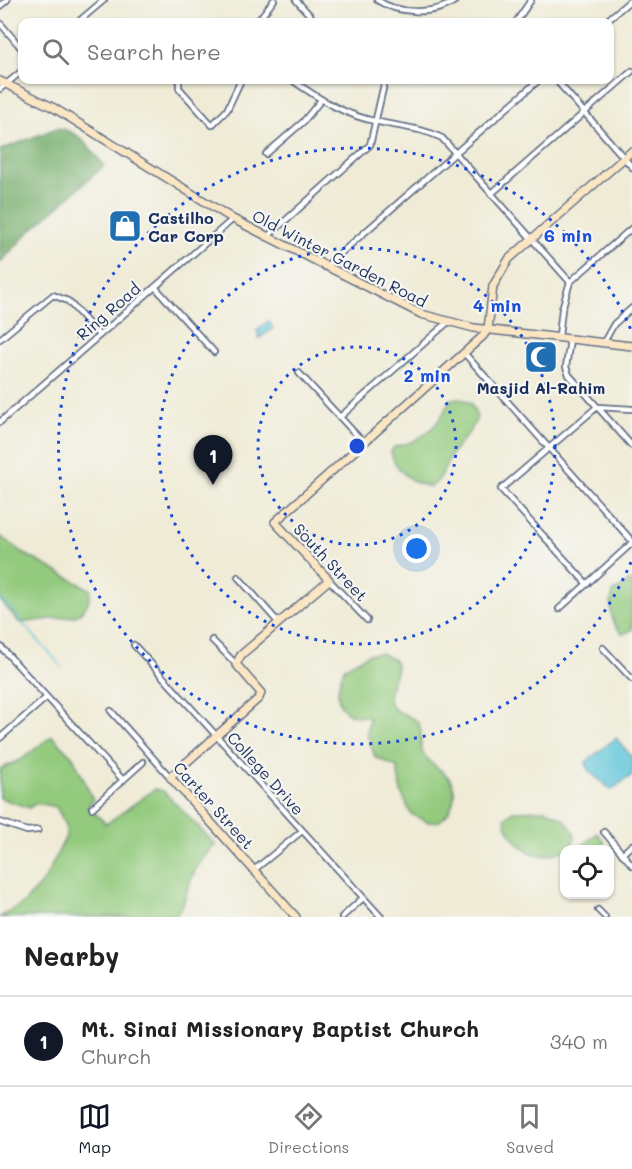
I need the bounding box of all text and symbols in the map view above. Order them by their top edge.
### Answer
search box [18,18,614,84]
icon: search [39,35,72,68]
text: Search here [87,37,221,66]
street label: Old Winter Garden Road [249,205,431,311]
place label: Castilho Car Corp [148,207,224,246]
shop icon: Castilho Car Corp [107,208,143,244]
text: 6 min [544,223,592,247]
street label: Ring Road [72,277,144,345]
text: 4 min [473,293,521,317]
mosque icon: Masjid Al-Rahim [523,339,559,375]
text: 2 min [403,363,451,387]
place label: Masjid Al-Rahim [477,377,605,398]
pin: 1 [194,436,232,485]
centre of rings [347,436,367,456]
street label: South Street [289,518,373,606]
your location [402,534,431,563]
street label: College Drive [223,727,309,819]
street label: Carter Street [169,757,259,853]
map controls [560,845,614,899]
button: locate [560,845,614,899]
text: Nearby [24,939,119,973]
text: Mt. Sinai Missionary Baptist Church [81,1014,479,1043]
text: 1 [39,1028,48,1054]
text: 340 m [550,1028,608,1054]
text: Church [81,1043,151,1069]
tab: Map [78,1100,111,1157]
tab: Directions [268,1100,349,1157]
tab: Saved [506,1100,554,1157]

